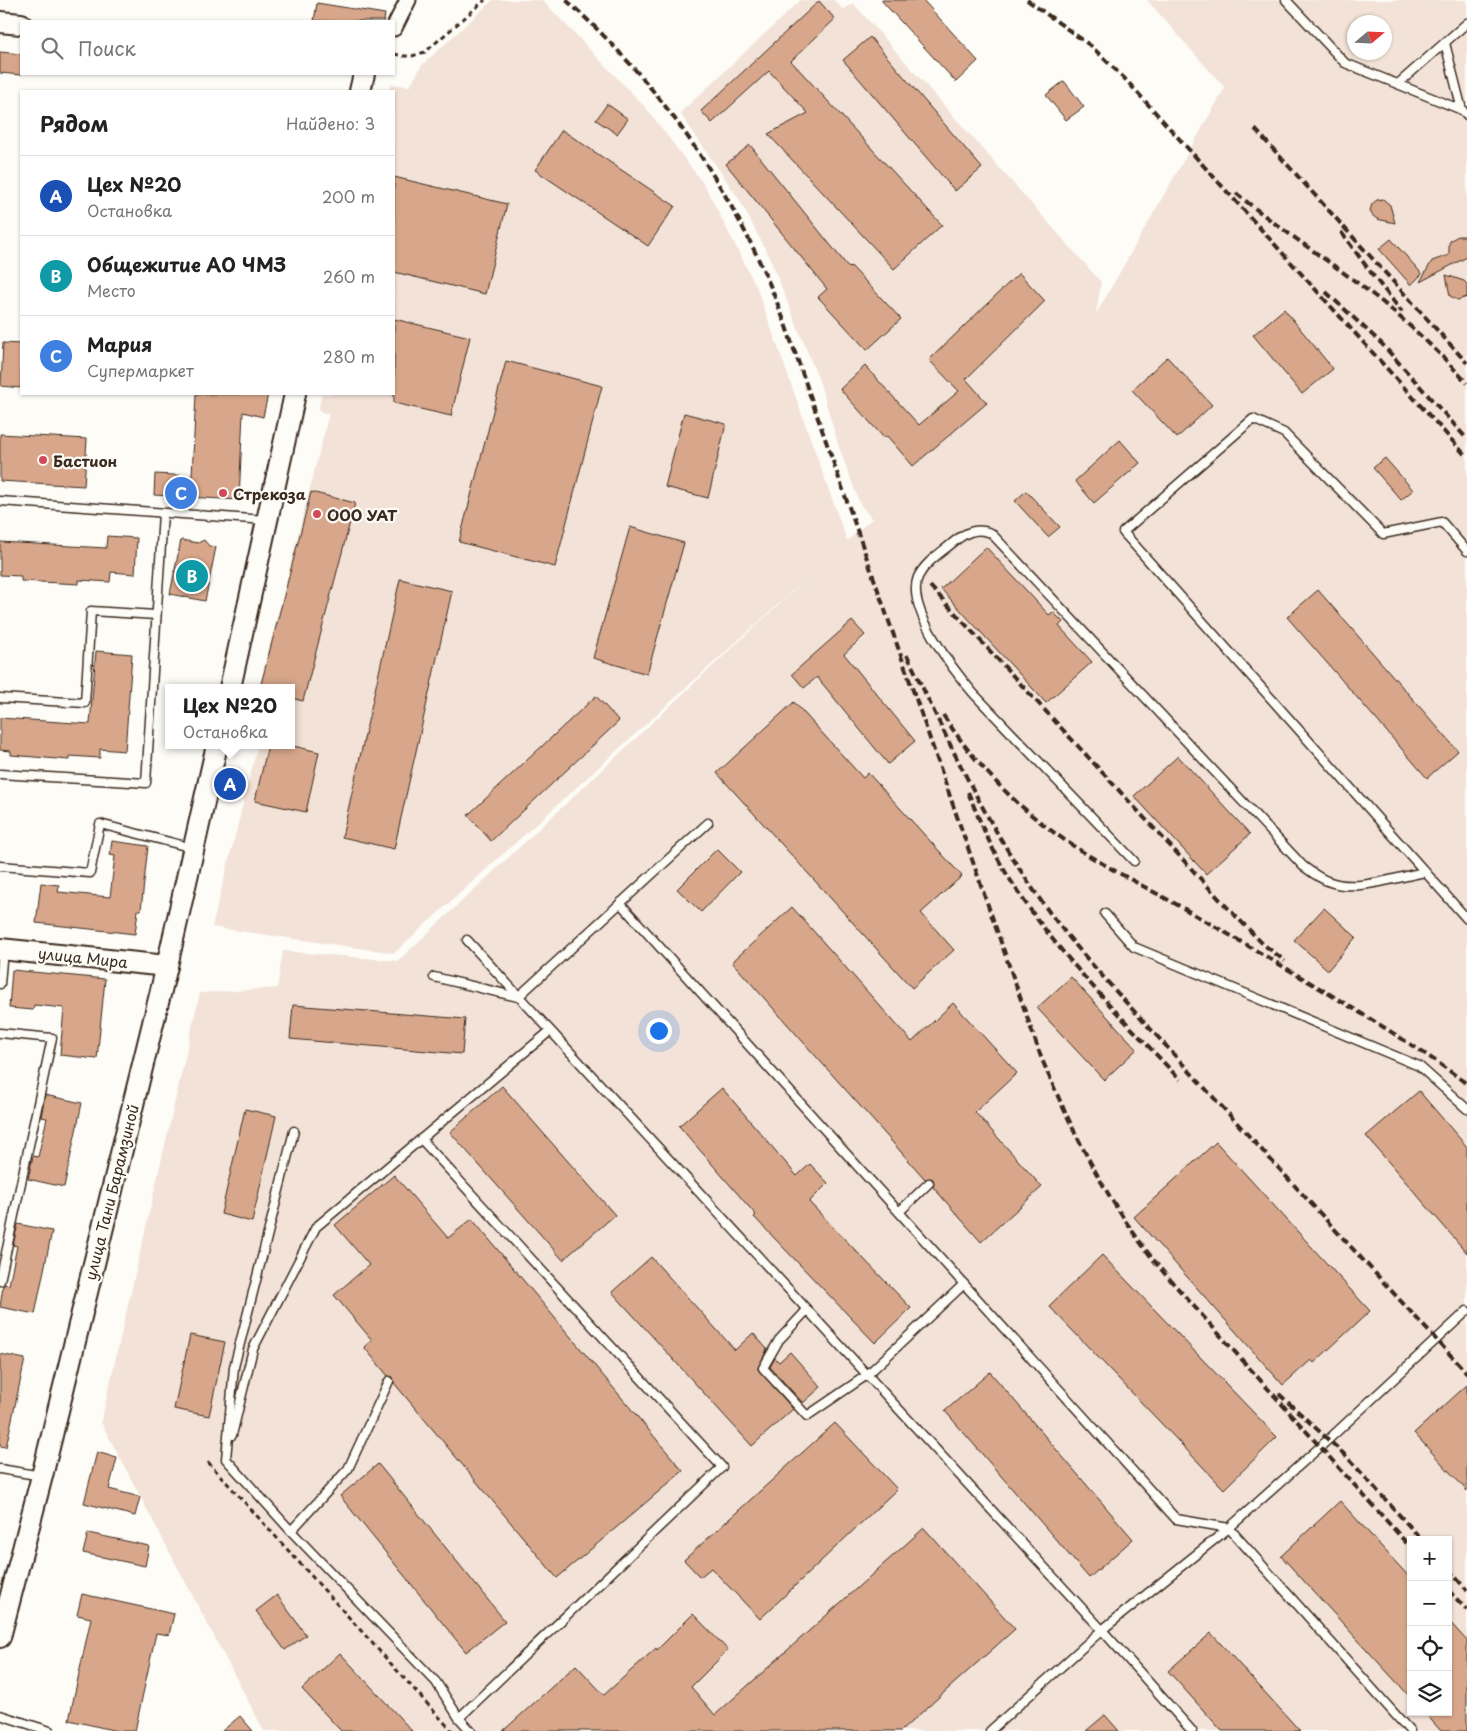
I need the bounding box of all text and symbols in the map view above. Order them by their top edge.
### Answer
north arrow [1347,15,1392,60]
search box [20,20,395,75]
icon: search [38,34,66,62]
text: Поиск [78,34,136,62]
text: Рядом [40,107,108,139]
text: Найдено: 3 [286,111,375,135]
text: Цех №20 [87,170,181,198]
text: A [50,184,62,208]
text: 200 m [322,184,375,208]
text: Остановка [87,198,172,222]
text: Общежитие АО ЧМЗ [87,250,286,278]
text: B [51,264,61,288]
text: 260 m [323,264,375,288]
text: Место [87,278,136,302]
text: Мария [87,330,152,358]
text: C [50,344,62,368]
text: 280 m [323,344,375,368]
text: Супермаркет [87,358,194,382]
place label: Бастион [53,449,118,472]
marker: Бастион [37,454,49,466]
pin: C [165,474,197,512]
place label: Стрекоза [233,482,306,505]
marker: Стрекоза [217,487,229,499]
place label: ООО УАТ [327,503,398,526]
marker: ООО УАТ [311,508,323,520]
pin: B [176,557,208,595]
popup [165,684,295,749]
text: Цех №20 [183,691,277,719]
text: Остановка [183,719,268,743]
pin: A [214,765,246,803]
street label: улица Мира [37,941,130,973]
your location [646,1018,672,1044]
street label: улица Тани Барамзиной [78,1102,144,1282]
map controls [1407,1536,1452,1716]
button: + [1407,1536,1452,1581]
button: − [1407,1581,1452,1626]
button: locate [1407,1626,1452,1671]
button: layers [1407,1671,1452,1716]

